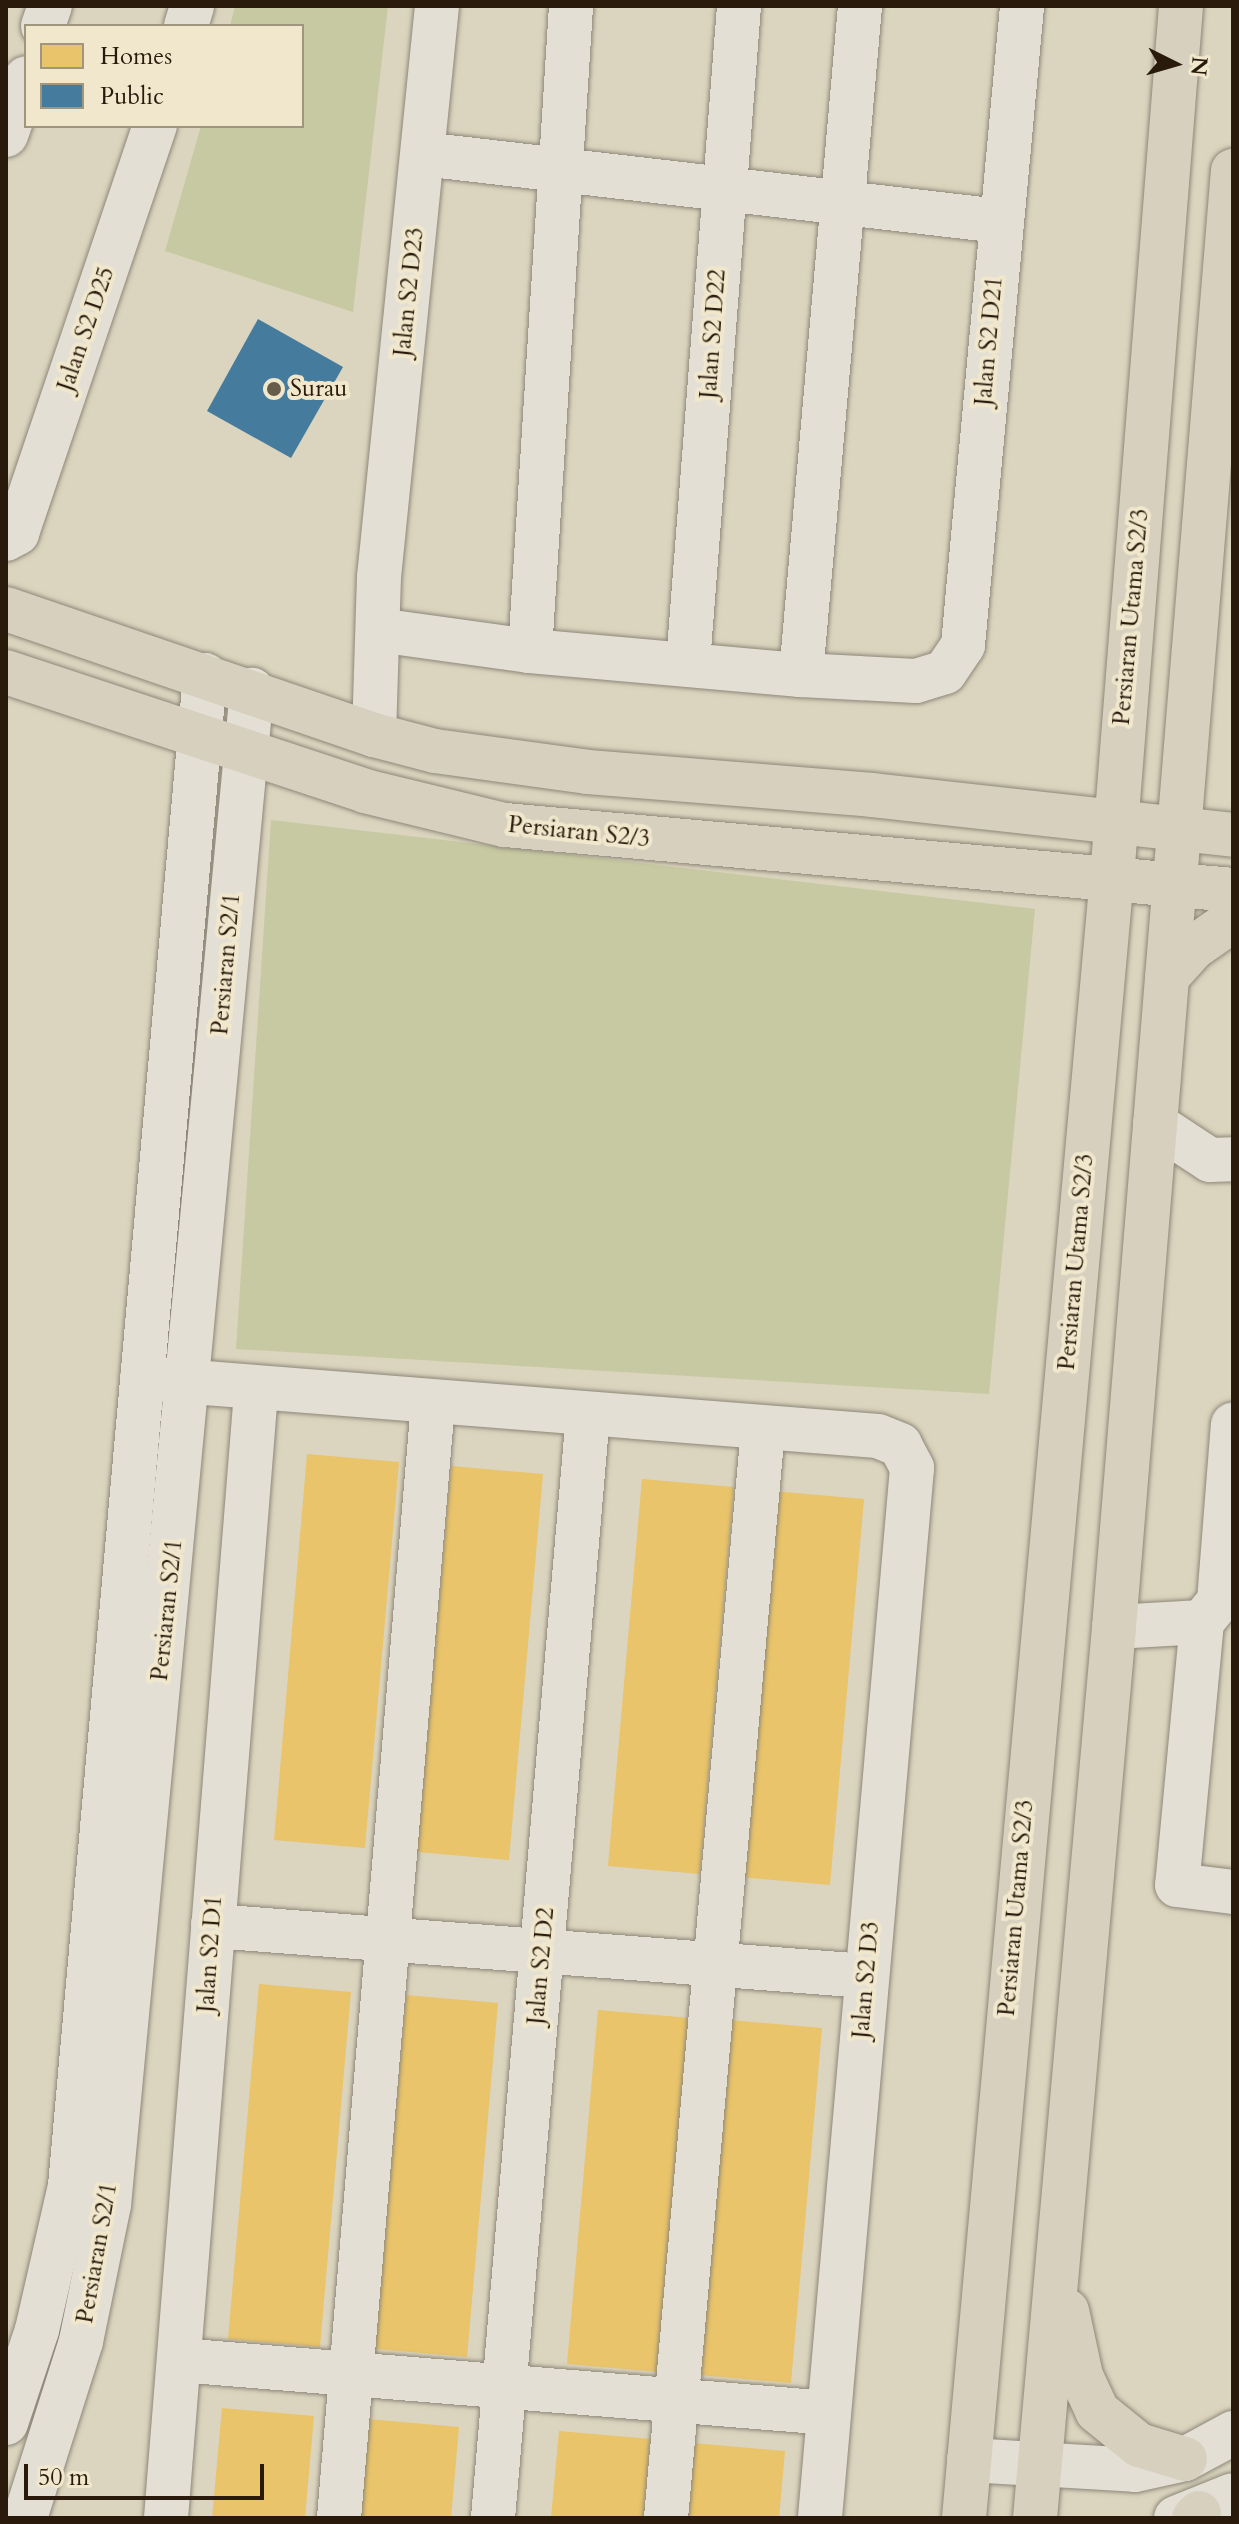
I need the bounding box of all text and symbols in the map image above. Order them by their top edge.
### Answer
legend [24,24,304,128]
north arrow [1135,24,1215,104]
text: Homes [100,40,172,73]
text: N [1183,55,1215,77]
text: Public [100,80,164,113]
street label: Jalan S2 D23 [388,226,430,358]
street label: Jalan S2 D25 [51,263,121,395]
street label: Jalan S2 D22 [694,268,732,400]
street label: Jalan S2 D21 [969,275,1009,407]
place label: Surau [290,375,347,403]
marker: Surau [265,380,283,398]
street label: Persiaran Utama S2/3 [1107,508,1155,726]
street label: Persiaran S2/3 [507,810,651,854]
street label: Persiaran S2/1 [205,892,247,1036]
street label: Persiaran Utama S2/3 [1052,1153,1100,1371]
street label: Persiaran S2/1 [145,1538,189,1682]
street label: Persiaran Utama S2/3 [992,1799,1040,2017]
street label: Jalan S2 D1 [192,1894,228,2014]
street label: Jalan S2 D2 [522,1906,560,2026]
street label: Jalan S2 D3 [847,1920,885,2040]
street label: Persiaran S2/1 [70,2180,124,2326]
scale bar [28,2448,268,2498]
text: 50 m [38,2461,89,2494]

